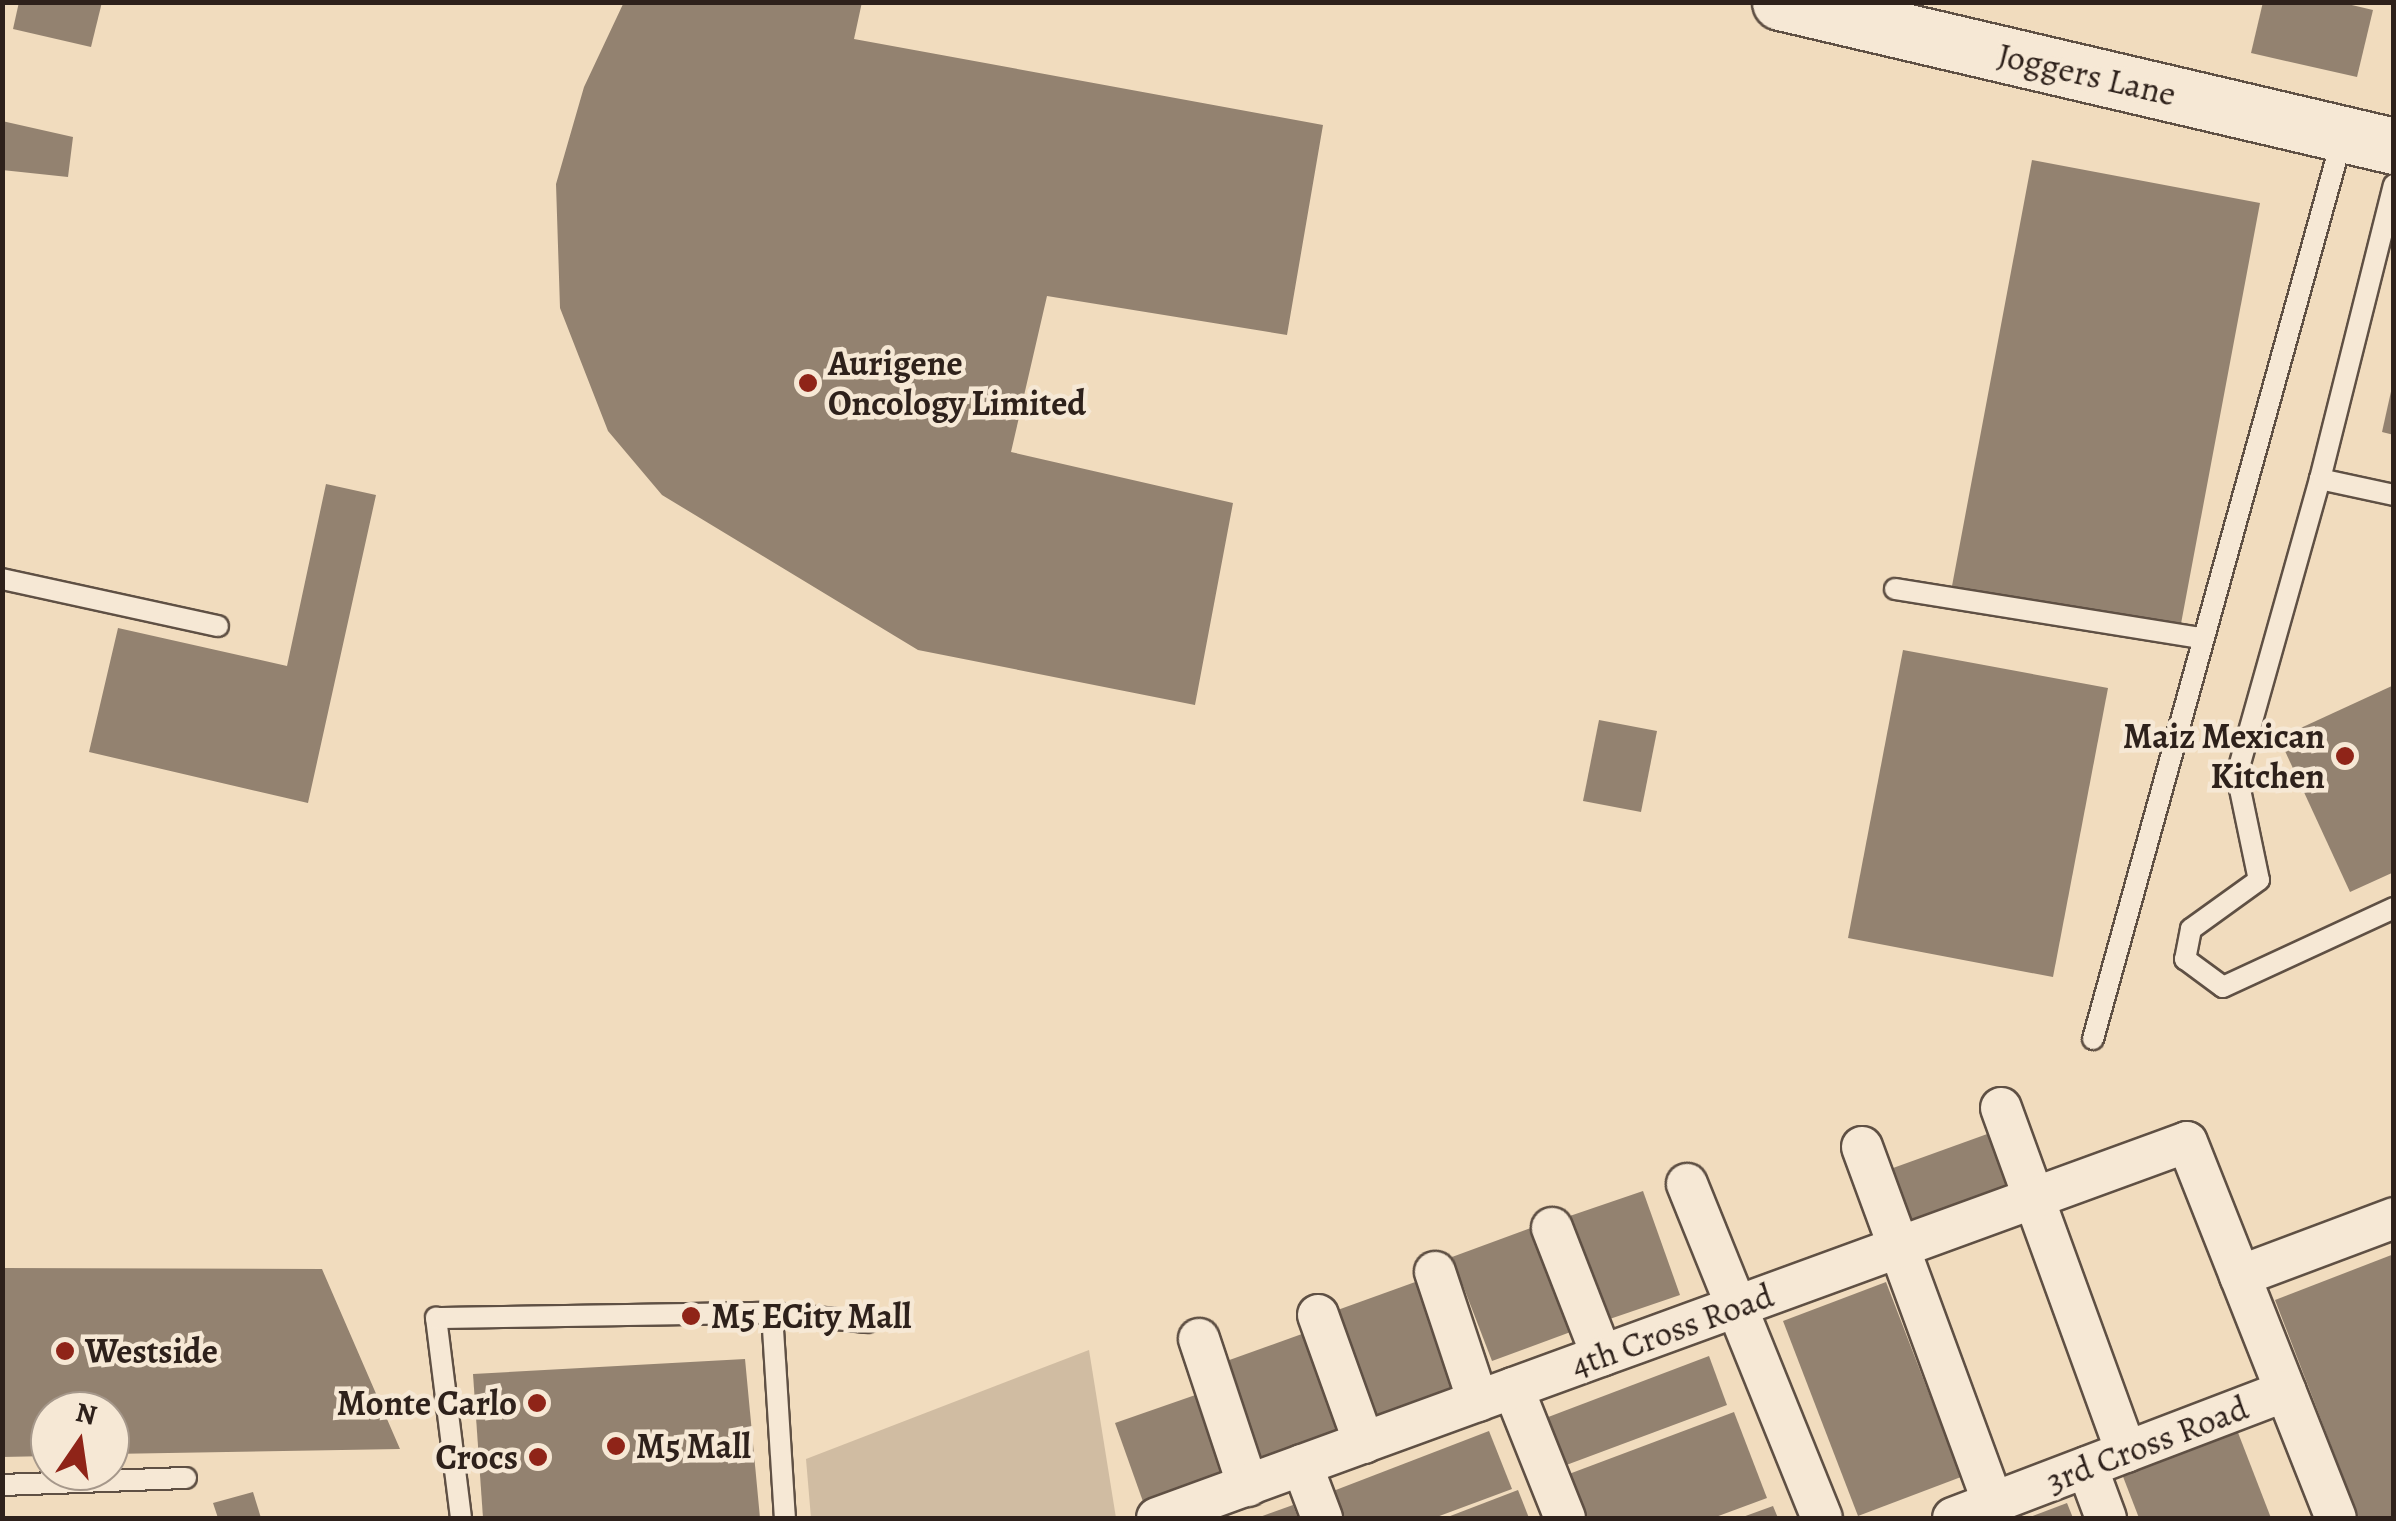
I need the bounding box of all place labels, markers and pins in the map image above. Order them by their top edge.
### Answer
place label: Aurigene Oncology Limited [828,342,1086,424]
marker: Aurigene Oncology Limited [797,372,819,394]
place label: Maiz Mexican Kitchen [2123,715,2325,797]
marker: Maiz Mexican Kitchen [2334,745,2356,767]
place label: M5 ECity Mall [711,1295,912,1337]
marker: M5 ECity Mall [680,1305,702,1327]
place label: Westside [85,1330,218,1372]
marker: Westside [54,1340,76,1362]
place label: Monte Carlo [337,1382,517,1424]
marker: Monte Carlo [526,1392,548,1414]
place label: M5 Mall [636,1425,751,1467]
marker: M5 Mall [605,1435,627,1457]
place label: Crocs [436,1436,518,1478]
marker: Crocs [527,1446,549,1468]

